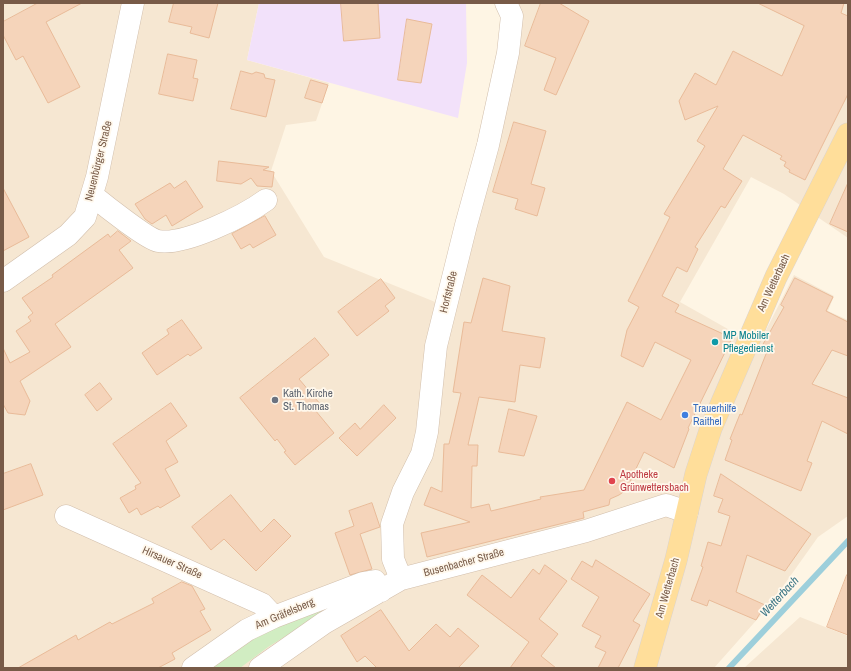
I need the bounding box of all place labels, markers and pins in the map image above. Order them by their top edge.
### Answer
place label: MP Mobiler Pflegedienst [723,329,773,355]
marker: MP Mobiler Pflegedienst [710,337,720,347]
place label: Kath. Kirche St. Thomas [283,387,333,413]
marker: Kath. Kirche St. Thomas [270,395,280,405]
place label: Trauerhilfe Raithel [693,402,736,428]
marker: Trauerhilfe Raithel [680,410,690,420]
place label: Apotheke Grünwettersbach [620,468,689,494]
marker: Apotheke Grünwettersbach [607,476,617,486]

